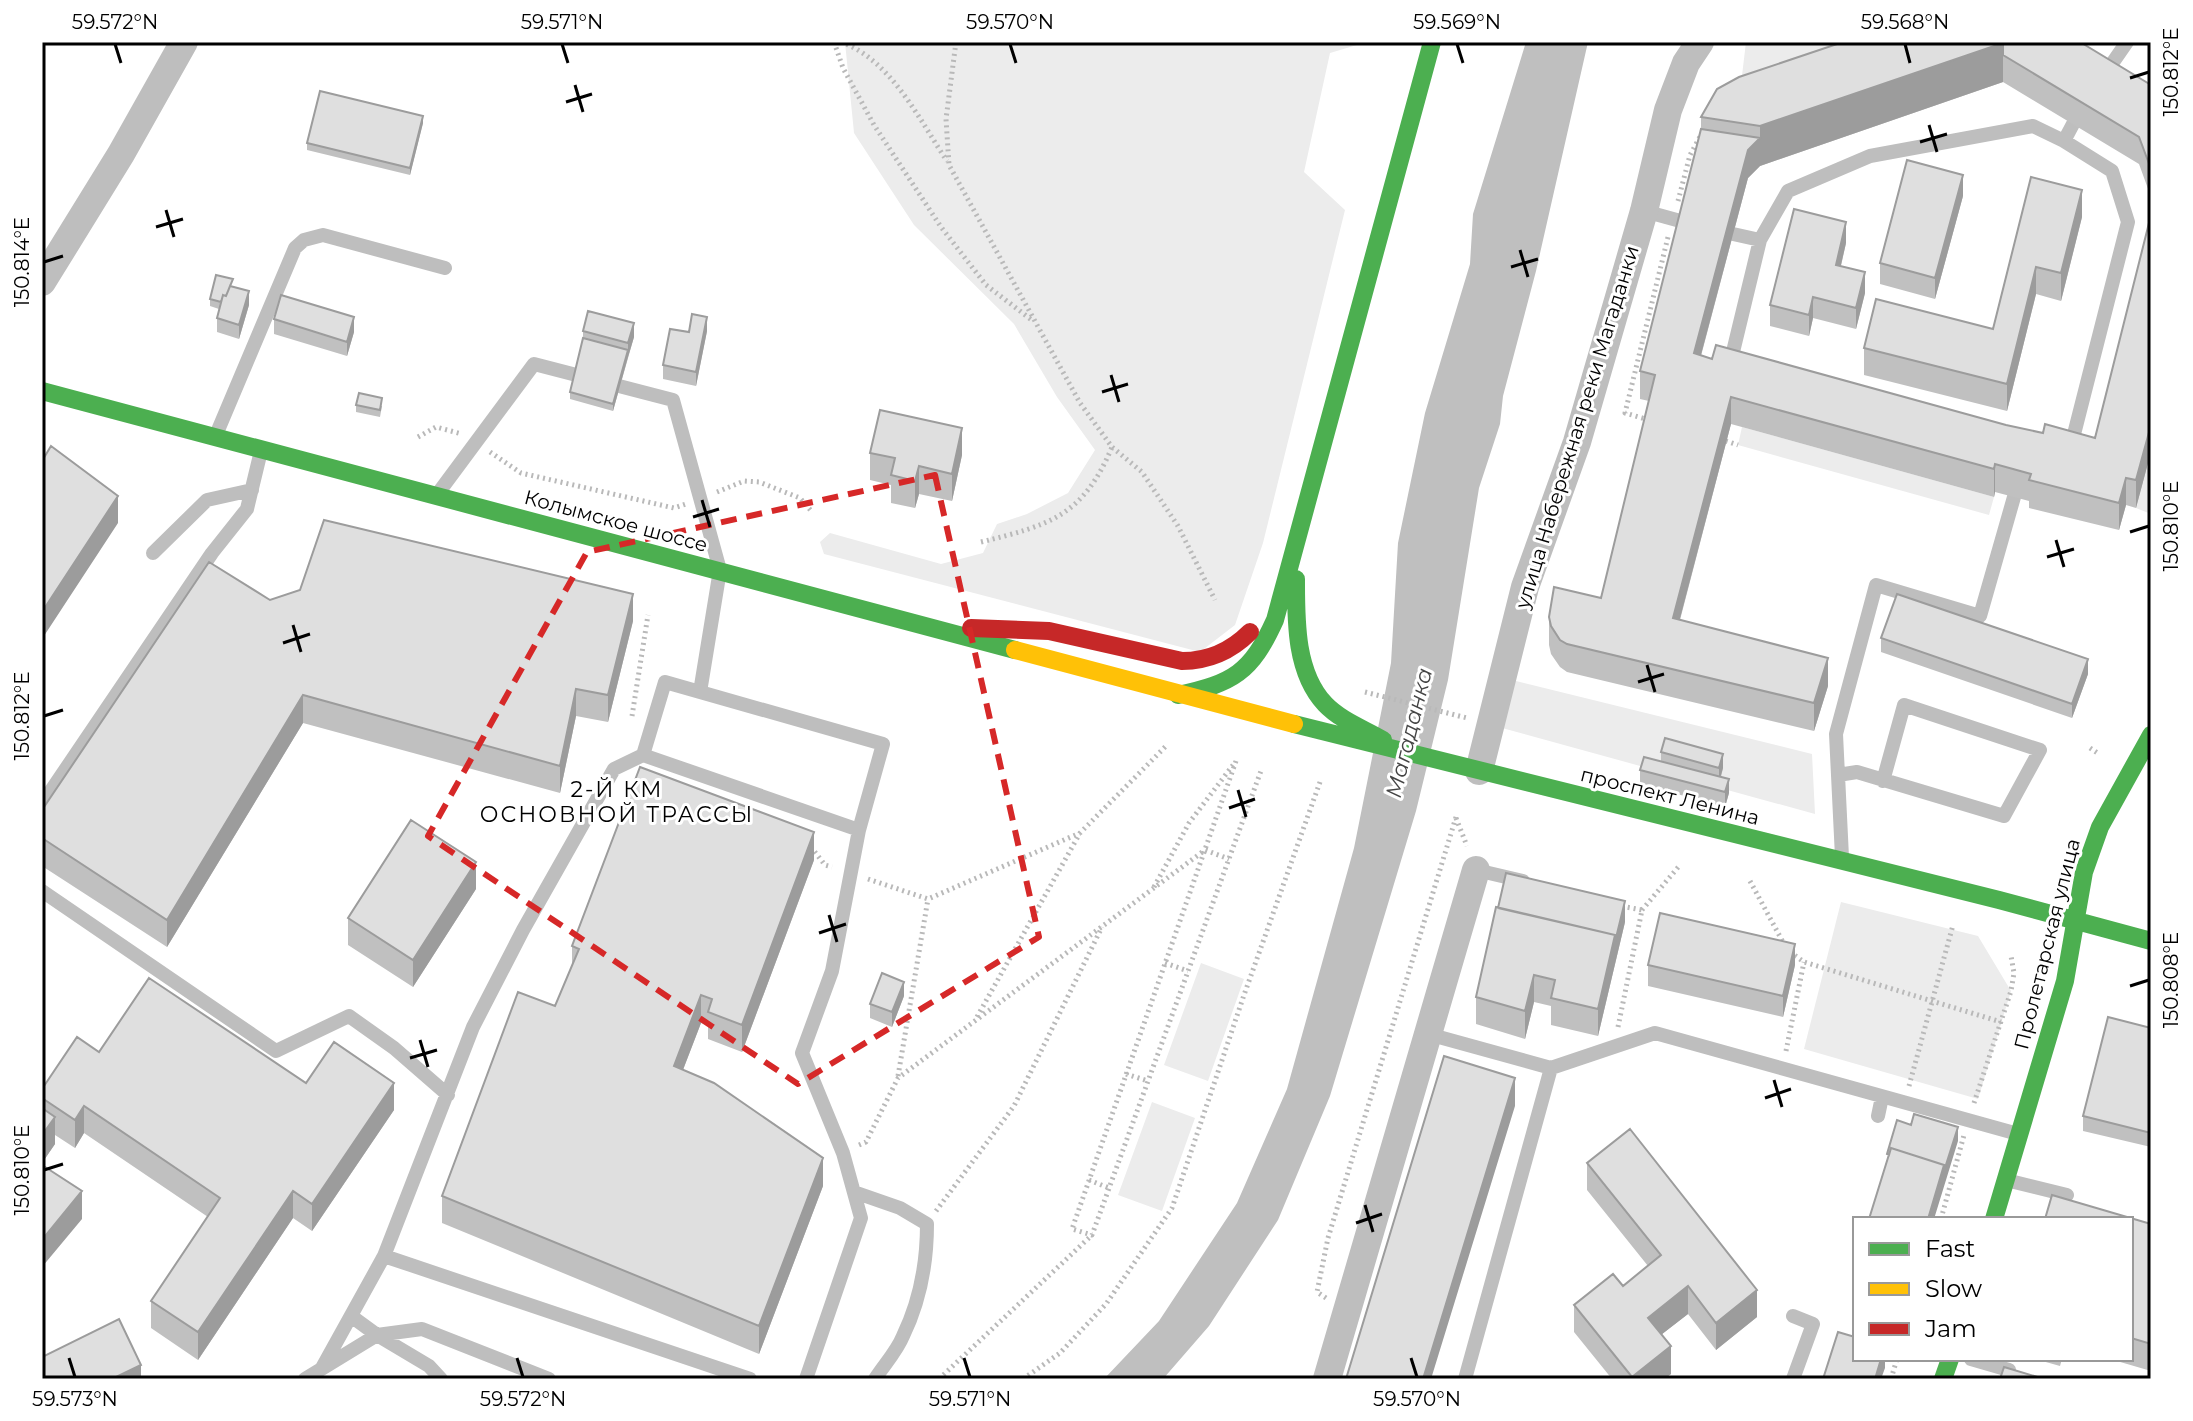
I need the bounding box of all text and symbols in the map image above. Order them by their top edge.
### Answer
text: 59.572°N [72,10,158,34]
text: 59.571°N [521,10,603,34]
text: 59.570°N [966,10,1054,34]
text: 59.569°N [1413,10,1501,34]
text: 59.568°N [1861,10,1949,34]
text: 150.812°E [2159,27,2183,117]
text: 150.814°E [10,217,34,307]
street label: улица Набережная реки Магаданки [1510,243,1644,612]
text: 150.810°E [2159,480,2183,572]
street label: Колымское шоссе [522,485,710,557]
water label: Магаданка [1380,665,1438,801]
text: 150.812°E [10,671,34,761]
street label: проспект Ленина [1578,762,1762,830]
district label: 2-Й КМ ОСНОВНОЙ ТРАССЫ [480,776,754,828]
street label: Пролетарская улица [2009,836,2085,1052]
text: 150.808°E [2159,932,2183,1028]
text: 150.810°E [10,1124,34,1216]
legend [1853,1217,2133,1361]
text: Fast [1925,1234,1976,1263]
text: Slow [1925,1274,1982,1303]
text: Jam [1924,1314,1977,1343]
text: 59.573°N [32,1387,118,1411]
text: 59.572°N [480,1387,566,1411]
text: 59.571°N [929,1387,1011,1411]
text: 59.570°N [1373,1387,1461,1411]

